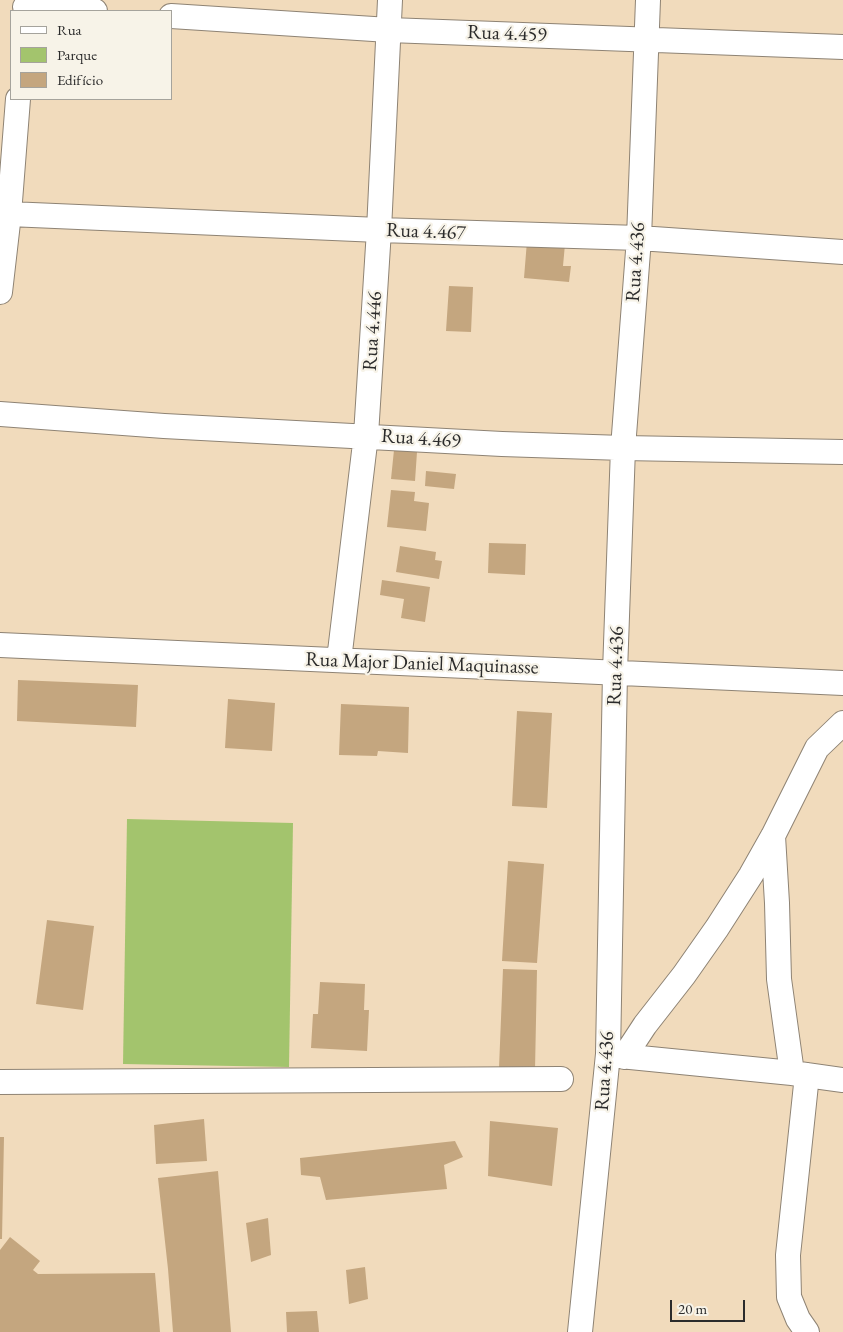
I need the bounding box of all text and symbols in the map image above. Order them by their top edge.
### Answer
legend [10,10,172,100]
text: Rua [57,20,82,39]
street label: Rua 4.459 [467,21,547,47]
text: Parque [57,45,97,64]
text: Edifício [57,70,103,89]
street label: Rua 4.467 [386,219,466,245]
street label: Rua 4.436 [621,221,651,303]
street label: Rua 4.446 [358,290,388,372]
street label: Rua 4.469 [380,424,462,454]
street label: Rua 4.436 [603,626,629,706]
street label: Rua Major Daniel Maquinasse [305,648,539,680]
street label: Rua 4.436 [590,1030,620,1112]
scale bar [673,1290,748,1322]
text: 20 m [678,1299,707,1318]

